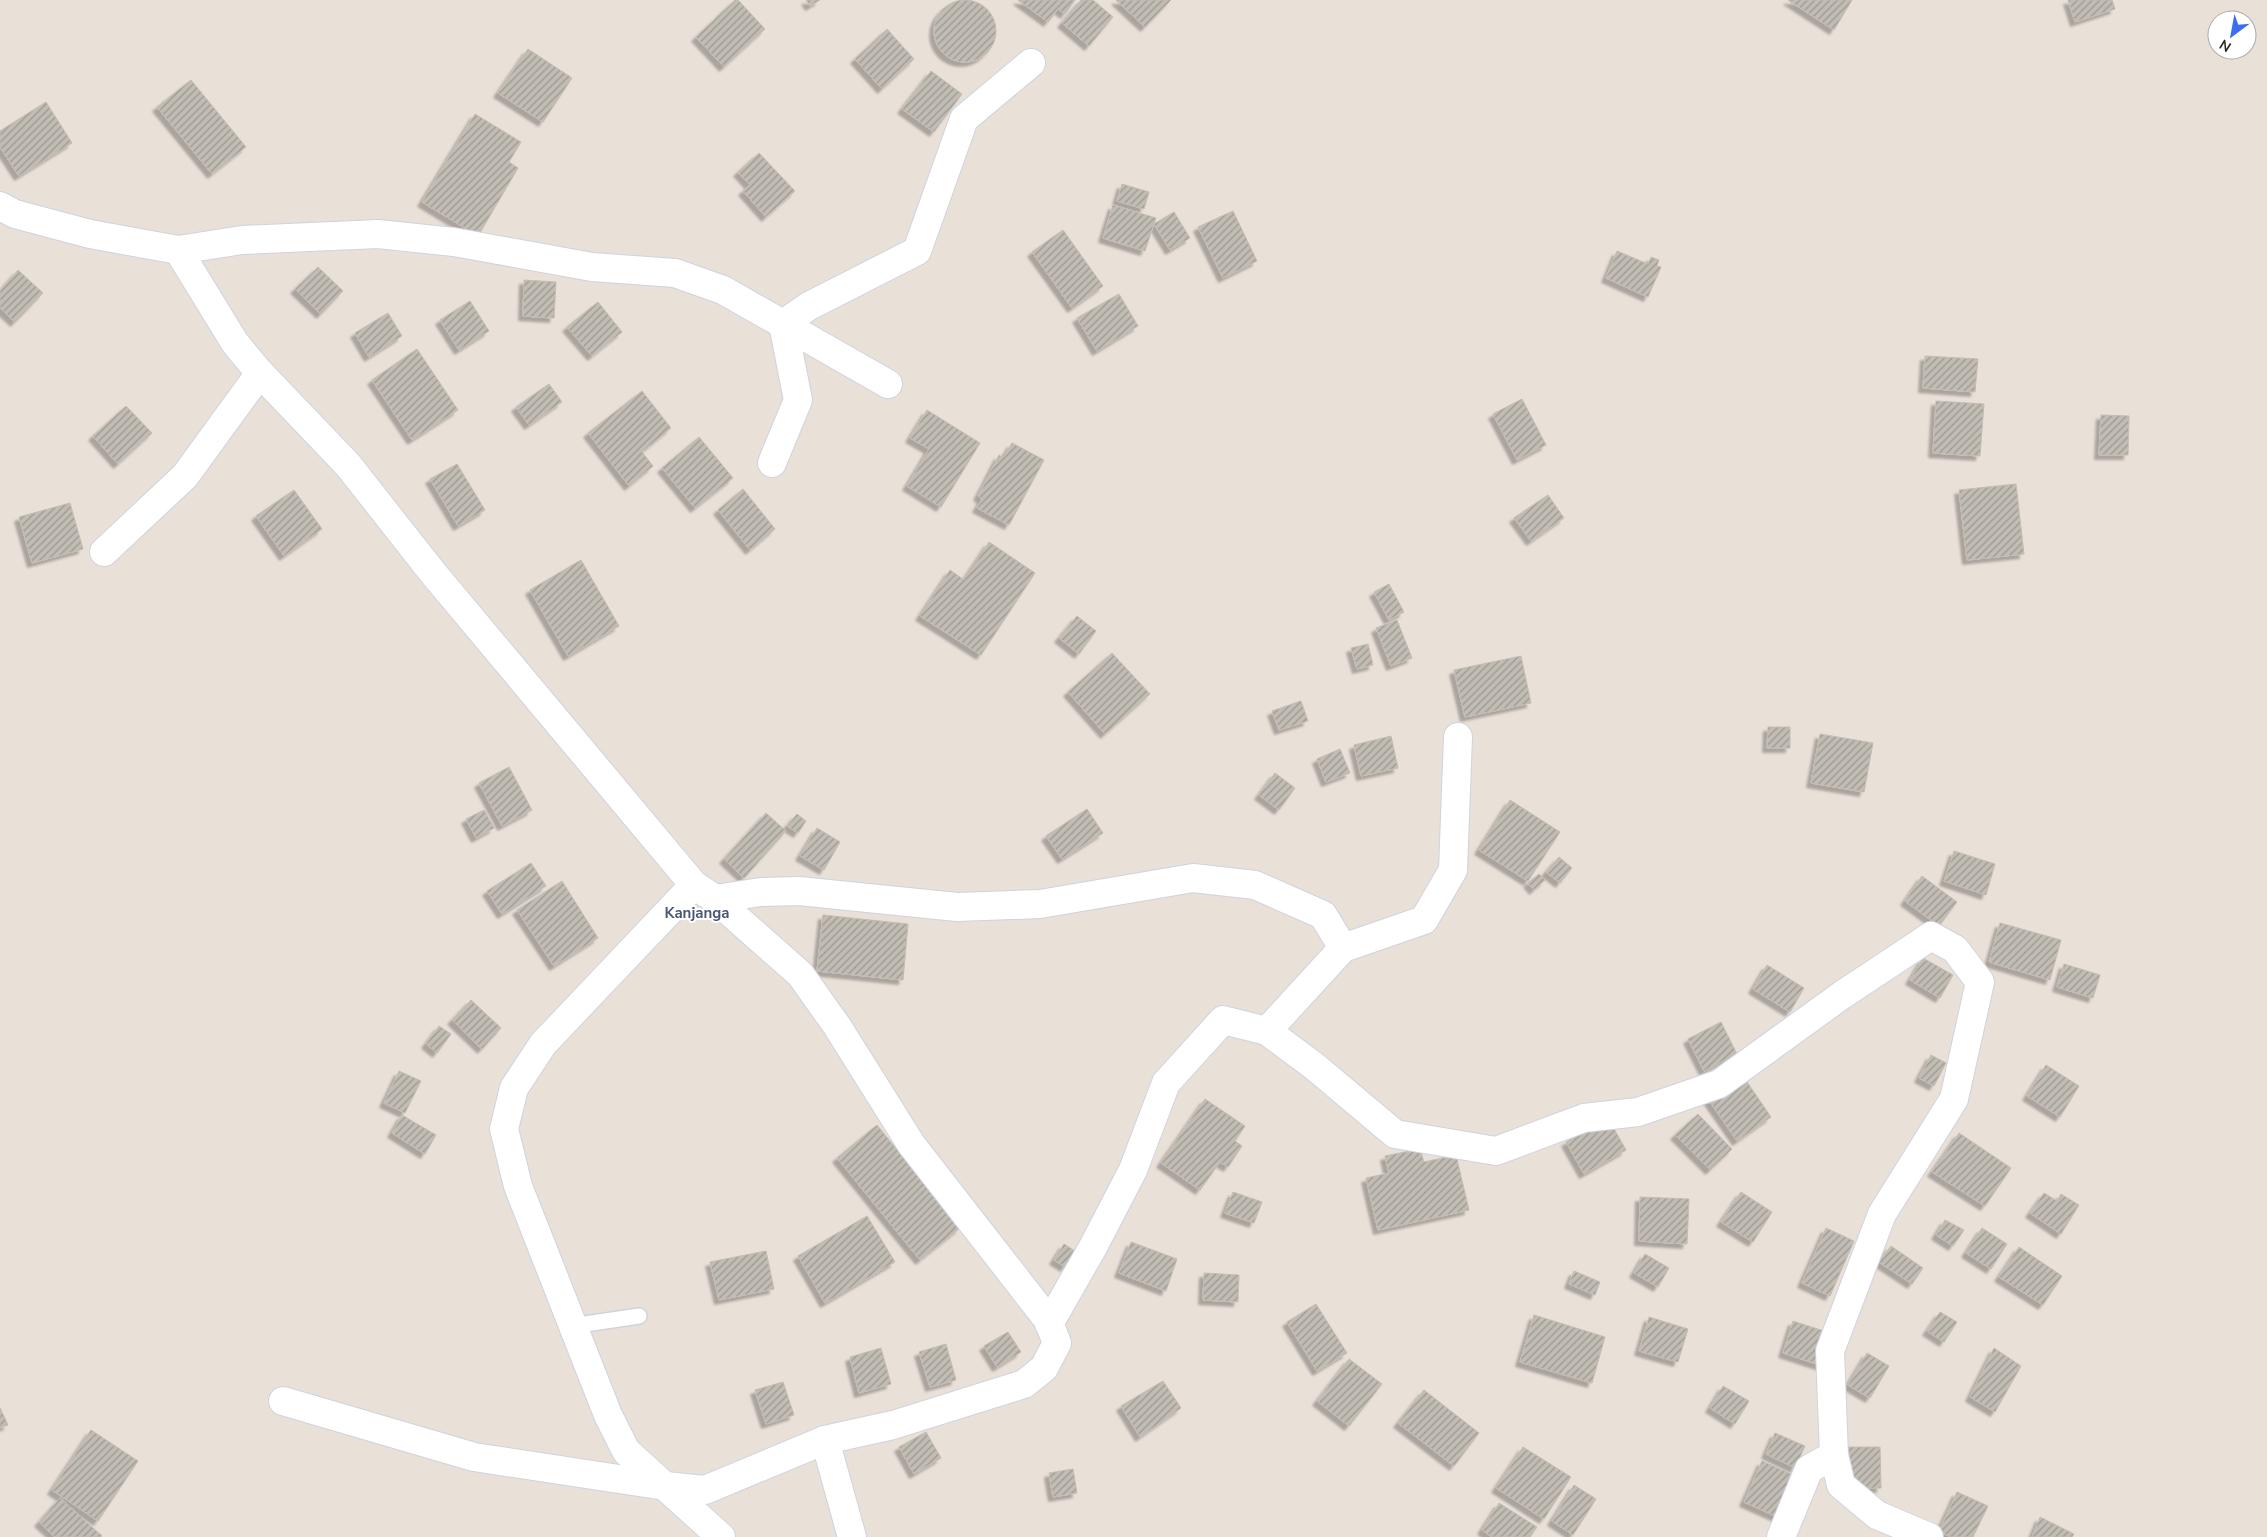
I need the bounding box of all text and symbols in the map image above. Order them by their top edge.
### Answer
north arrow [2207,10,2257,60]
text: N [2216,35,2235,56]
district label: Kanjanga [664,903,730,923]

